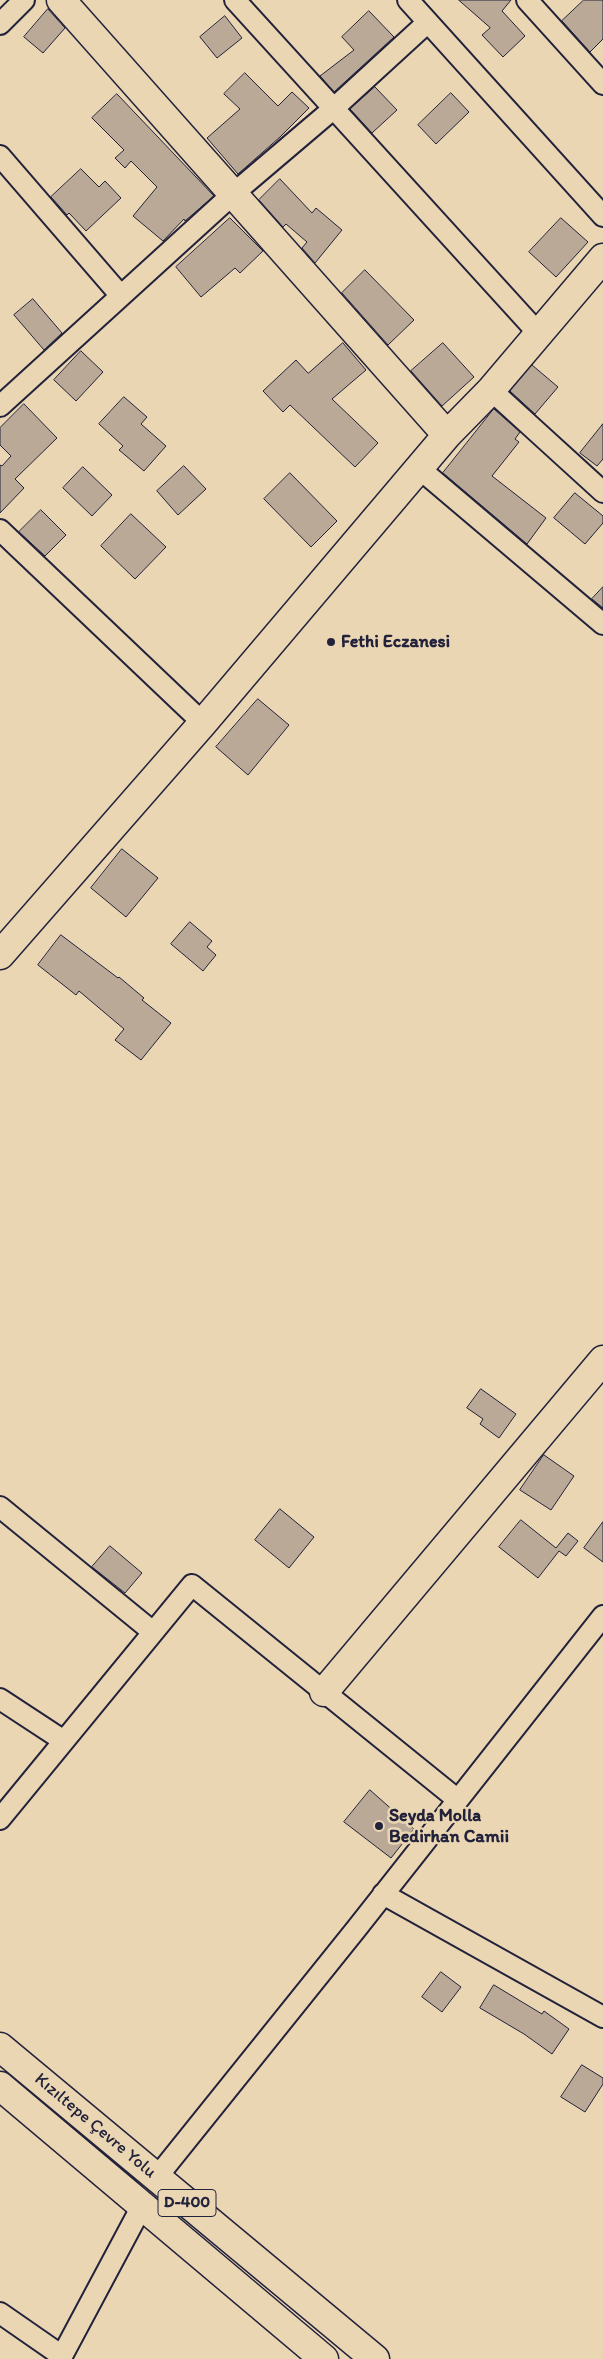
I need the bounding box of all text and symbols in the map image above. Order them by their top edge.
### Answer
place label: Fethi Eczanesi [341,631,450,653]
marker: Fethi Eczanesi [325,636,337,648]
place label: Seyda Molla Bedirhan Camii [389,1805,509,1848]
marker: Seyda Molla Bedirhan Camii [373,1820,385,1832]
street label: Kızıltepe Çevre Yolu [30,2069,160,2183]
road number: D-400 [158,2190,216,2216]

